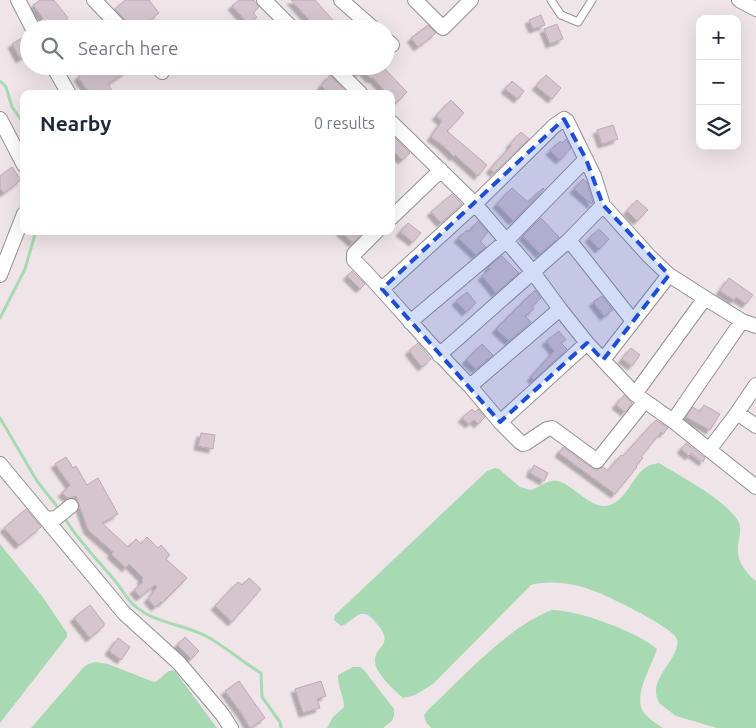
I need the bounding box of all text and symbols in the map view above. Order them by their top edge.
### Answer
map controls [696,15,741,150]
button: + [696,15,741,60]
search box [20,20,395,75]
icon: search [38,34,66,62]
text: Search here [78,37,178,59]
button: − [696,60,741,105]
button: layers [696,105,741,150]
text: Nearby [40,111,111,135]
text: 0 results [314,114,375,132]

